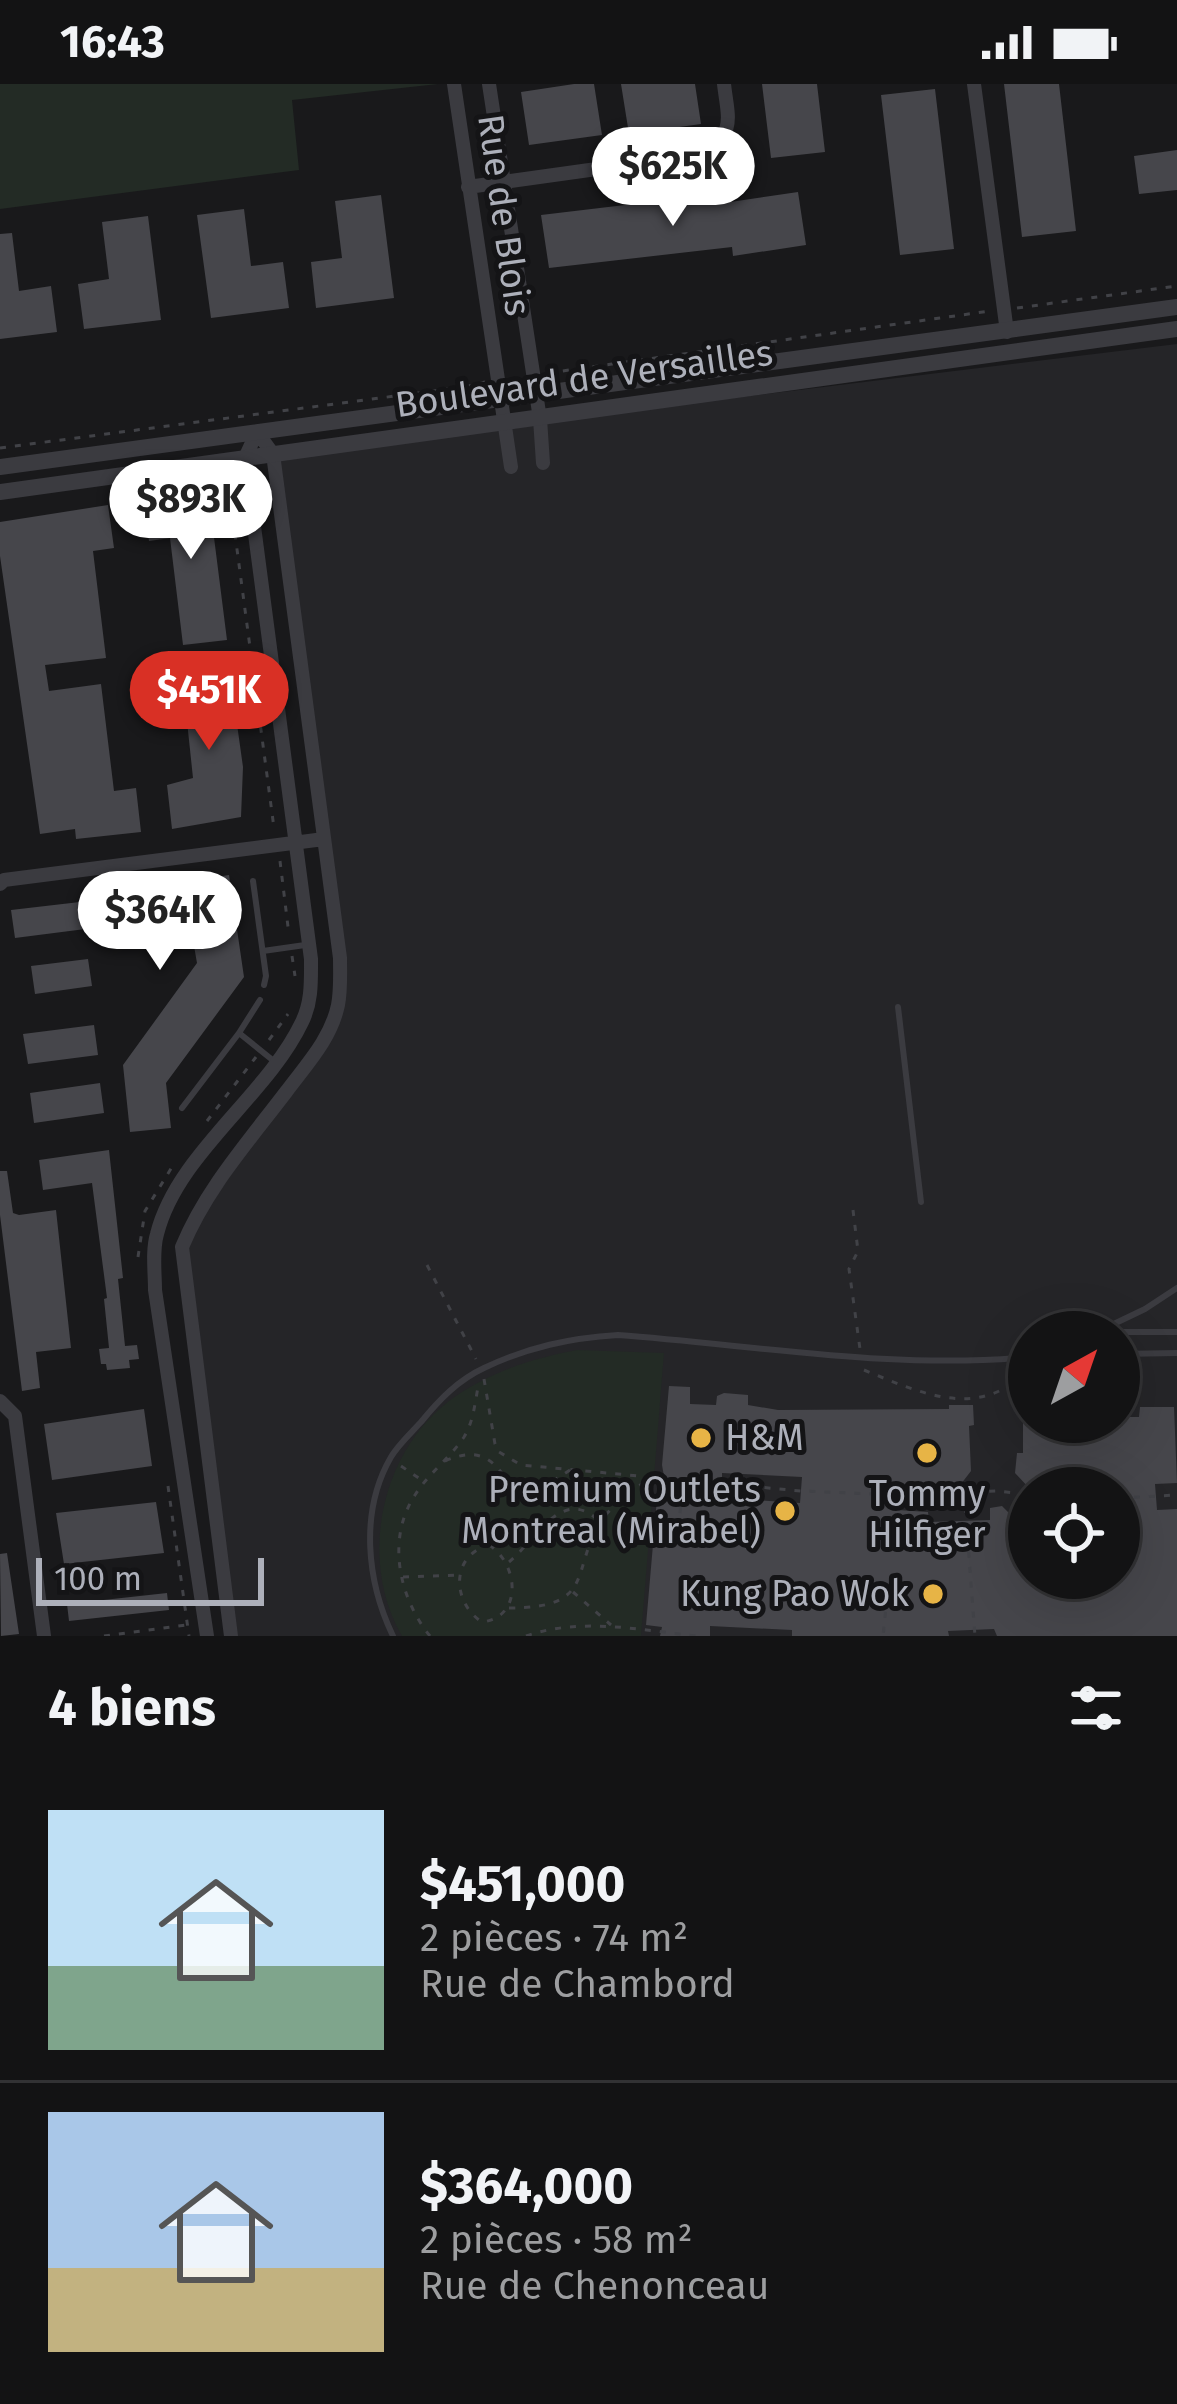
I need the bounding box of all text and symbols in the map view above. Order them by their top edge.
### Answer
text: 16:43 [60,15,165,69]
street label: Rue de Blois [468,112,540,318]
pin: $625K [589,127,757,229]
text: $625K [619,143,727,189]
street label: Boulevard de Versailles [392,331,776,427]
pin: $893K [107,460,275,562]
text: $893K [136,476,246,522]
pin: $451K [125,651,293,753]
text: $451K [157,667,261,713]
pin: $364K [76,871,244,973]
text: $364K [105,887,215,933]
north arrow [1008,1311,1140,1443]
map controls [1008,1311,1140,1599]
place label: H&M [725,1416,804,1460]
marker: H&M [688,1425,714,1451]
marker: Tommy Hilfiger [914,1440,940,1466]
button: locate [1008,1467,1140,1599]
place label: Premium Outlets Montreal (Mirabel) [461,1468,761,1553]
place label: Tommy Hilfiger [868,1472,986,1557]
marker: Premium Outlets Montreal (Mirabel) [772,1498,798,1524]
scale bar [36,1552,264,1605]
text: 100 m [54,1559,142,1599]
place label: Kung Pao Wok [680,1572,910,1616]
marker: Kung Pao Wok [920,1581,946,1607]
icon: filters [1063,1675,1129,1741]
text: 4 biens [48,1677,216,1739]
text: $451,000 [420,1853,625,1915]
icon: home [144,1858,288,2002]
text: 2 pièces · 74 m² [420,1915,688,1961]
text: Rue de Chambord [420,1961,735,2007]
text: $364,000 [420,2155,633,2217]
icon: home [144,2160,288,2304]
text: 2 pièces · 58 m² [420,2217,693,2263]
text: Rue de Chenonceau [420,2263,769,2309]

